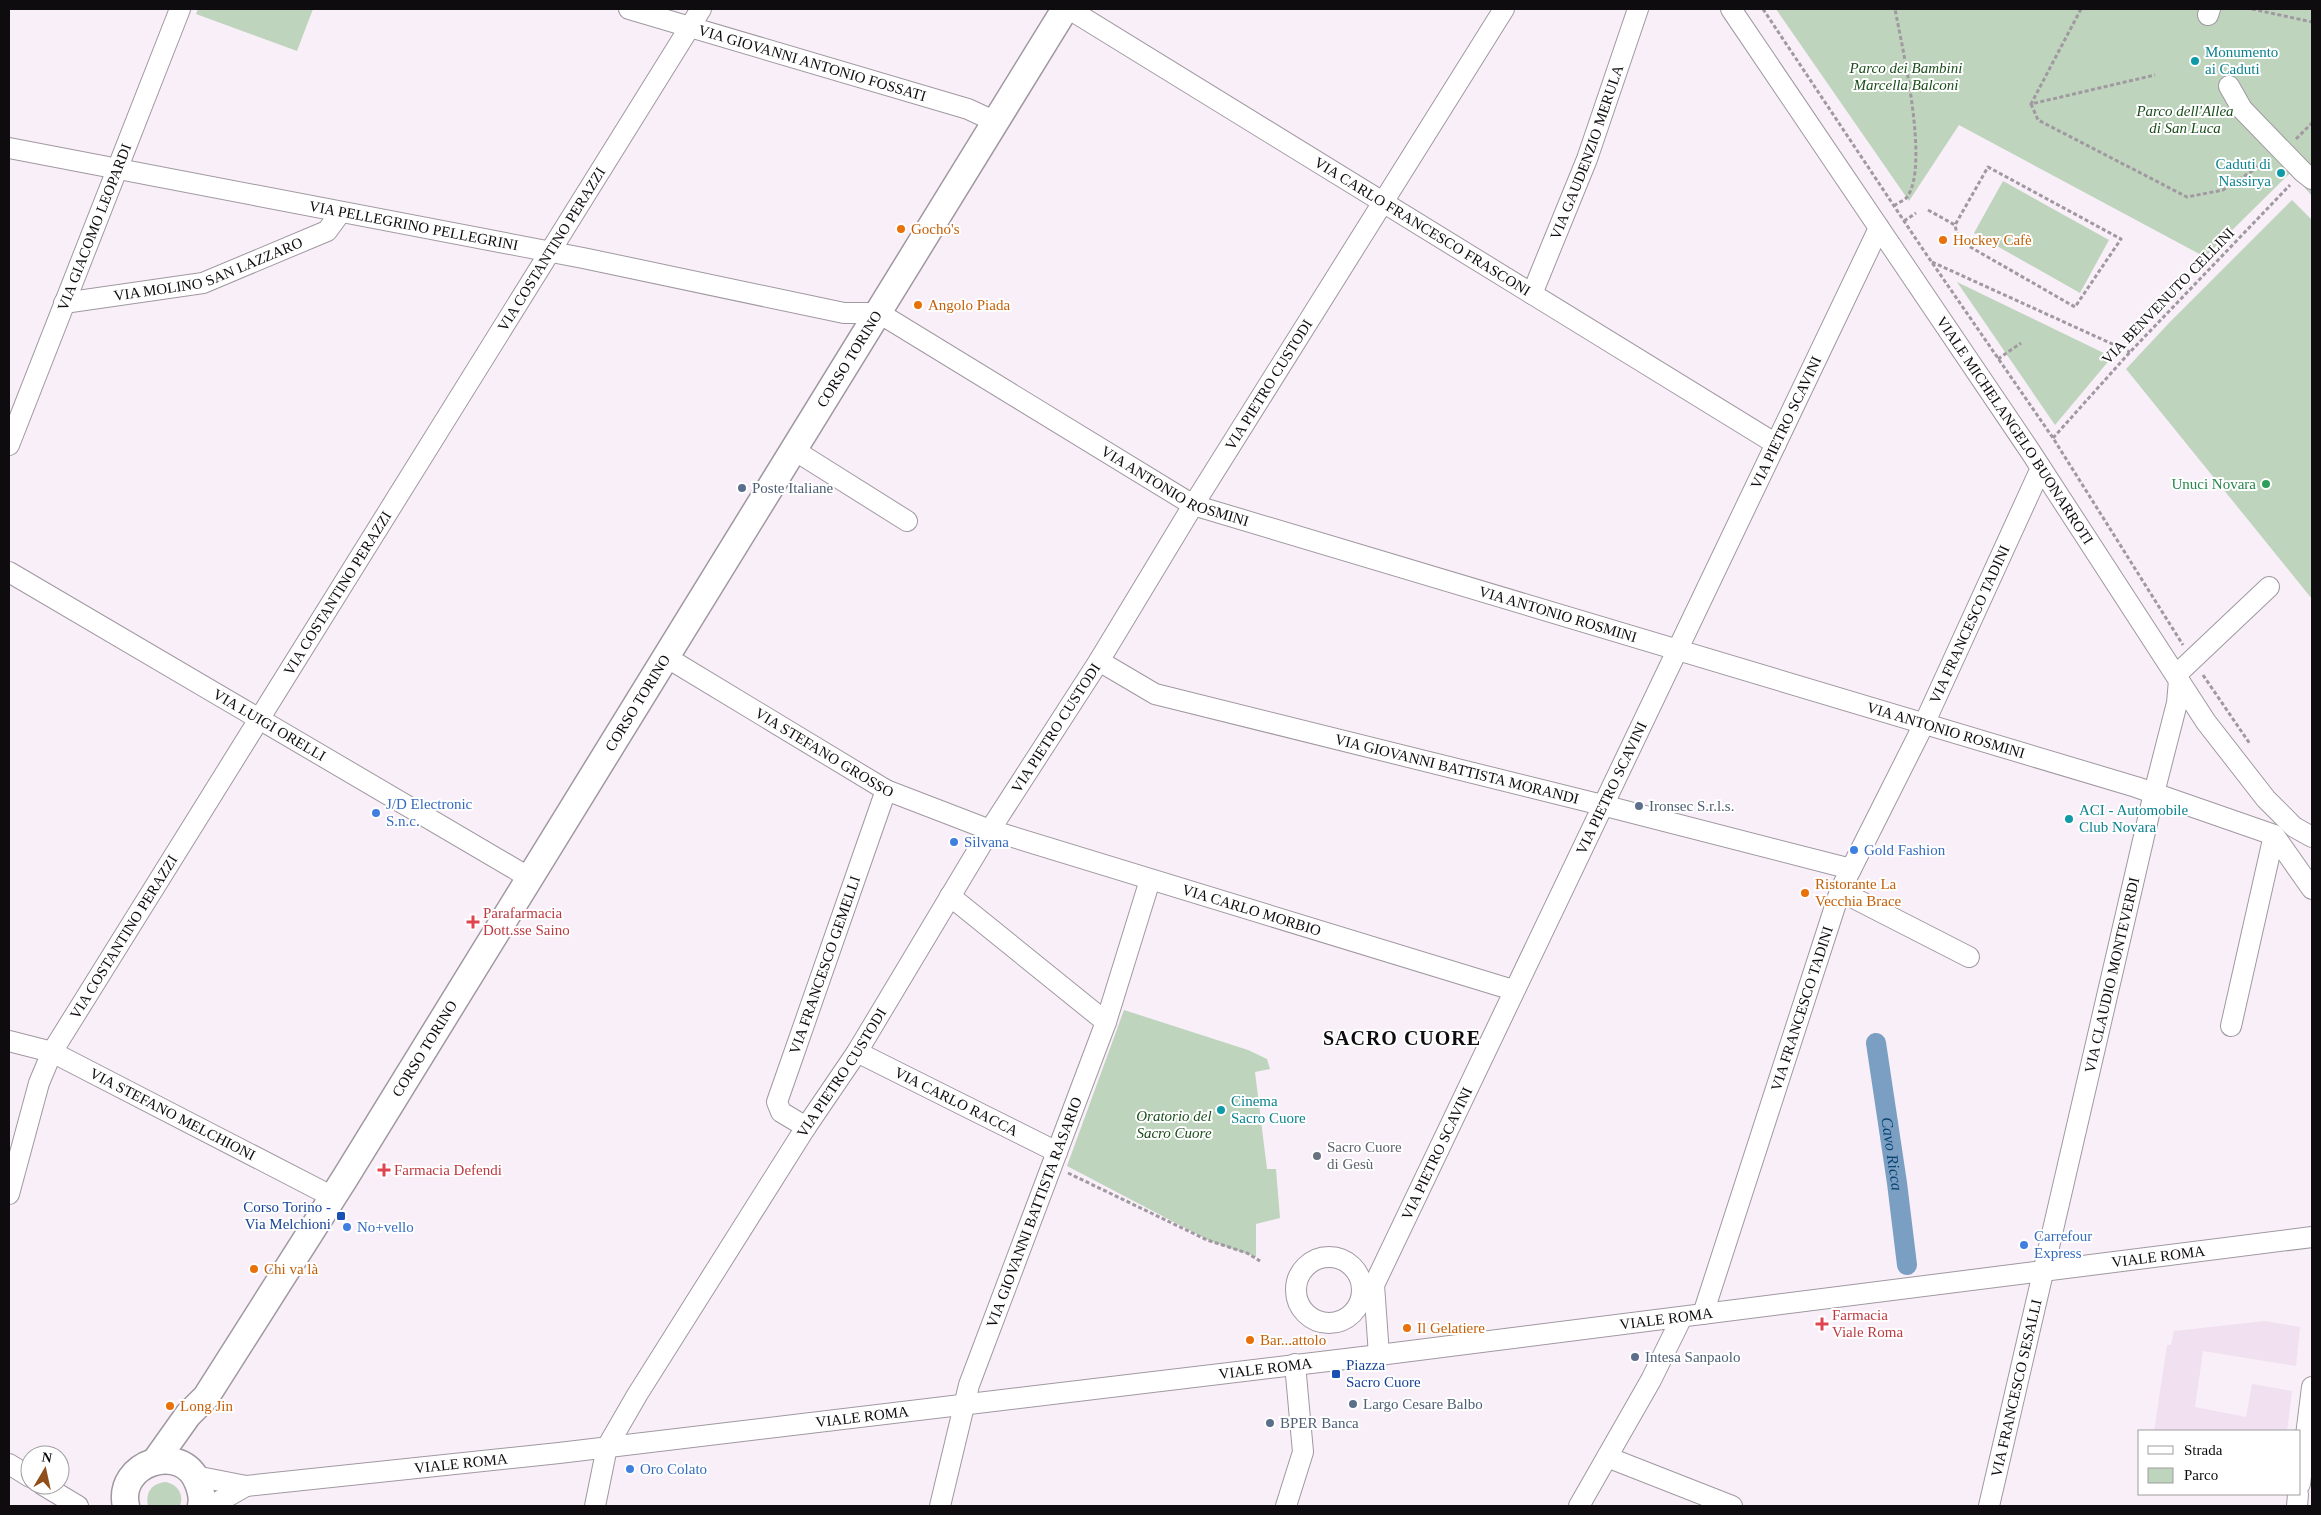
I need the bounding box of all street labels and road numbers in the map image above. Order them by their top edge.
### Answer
street label: VIA GIOVANNI ANTONIO FOSSATI [696,22,928,104]
street label: VIA GAUDENZIO MERULA [1547,63,1626,242]
street label: VIA GIACOMO LEOPARDI [55,141,134,313]
street label: VIA CARLO FRANCESCO FRASCONI [1312,154,1533,299]
street label: VIA COSTANTINO PERAZZI [495,165,608,334]
street label: VIA PELLEGRINO PELLEGRINI [308,198,520,253]
street label: VIA BENVENUTO CELLINI [2099,225,2237,367]
street label: VIA MOLINO SAN LAZZARO [113,234,305,304]
street label: CORSO TORINO [814,308,885,410]
street label: VIALE MICHELANGELO BUONARROTI [1933,313,2096,547]
street label: VIA PIETRO CUSTODI [1222,317,1316,453]
street label: VIA PIETRO SCAVINI [1748,354,1824,491]
street label: VIA ANTONIO ROSMINI [1098,443,1251,529]
street label: VIA COSTANTINO PERAZZI [281,508,394,678]
street label: VIA FRANCESCO TADINI [1926,543,2013,706]
street label: VIA ANTONIO ROSMINI [1477,583,1639,645]
street label: CORSO TORINO [602,652,673,754]
street label: VIA PIETRO CUSTODI [1008,660,1103,796]
street label: VIA LUIGI ORELLI [210,686,328,764]
street label: VIA ANTONIO ROSMINI [1865,699,2027,761]
street label: VIA STEFANO GROSSO [752,705,896,800]
street label: VIA PIETRO SCAVINI [1573,719,1650,857]
street label: VIA GIOVANNI BATTISTA MORANDI [1333,731,1580,807]
street label: VIA COSTANTINO PERAZZI [67,852,180,1022]
street label: VIA FRANCESCO GEMELLI [786,874,863,1056]
street label: VIA CLAUDIO MONTEVERDI [2082,876,2142,1074]
street label: VIA CARLO MORBIO [1180,881,1323,939]
street label: VIA FRANCESCO TADINI [1768,924,1836,1093]
street label: CORSO TORINO [389,997,460,1100]
street label: VIA PIETRO CUSTODI [794,1005,889,1140]
street label: VIA CARLO RACCA [892,1064,1021,1139]
street label: VIA STEFANO MELCHIONI [87,1065,258,1163]
street label: VIA PIETRO SCAVINI [1398,1085,1475,1222]
street label: VIA GIOVANNI BATTISTA RASARIO [983,1095,1085,1330]
street label: VIALE ROMA [2111,1243,2206,1270]
street label: VIA FRANCESCO SESALLI [1988,1298,2045,1479]
street label: VIALE ROMA [1619,1305,1714,1333]
street label: VIALE ROMA [1218,1355,1313,1382]
street label: VIALE ROMA [815,1403,910,1430]
street label: VIALE ROMA [413,1450,508,1476]

